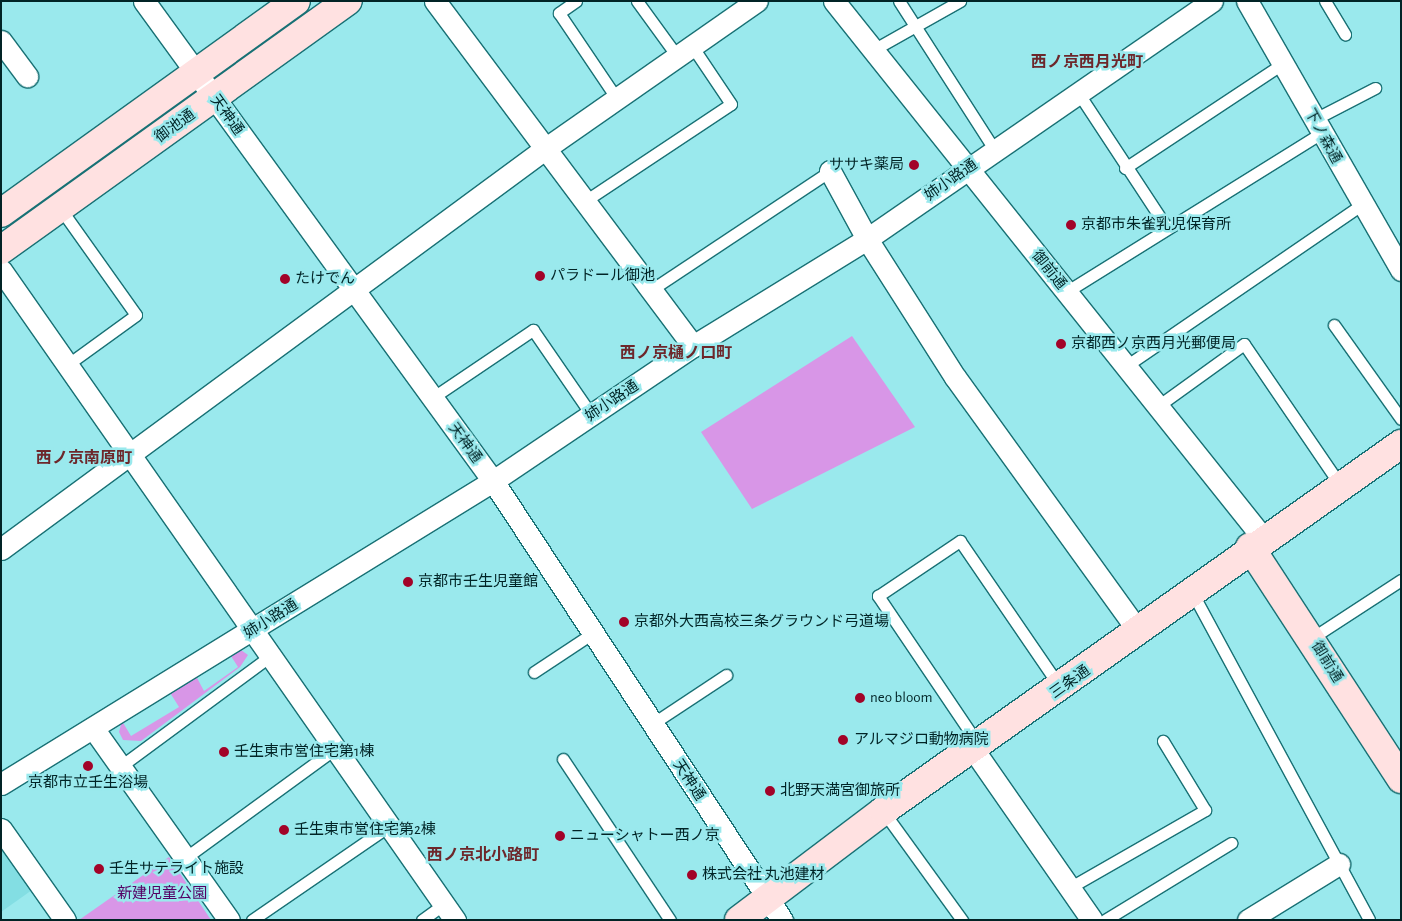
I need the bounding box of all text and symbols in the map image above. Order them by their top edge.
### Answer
district label: 西ノ京西月光町 [1031,52,1143,72]
street label: 天神通 [206,92,248,138]
street label: 御池通 [152,105,198,147]
street label: 下ノ森通 [1301,105,1345,167]
street label: 姉小路通 [921,155,981,205]
place label: ササキ薬局 [829,156,904,174]
marker: ササキ薬局 [908,159,920,171]
place label: 京都市朱雀乳児保育所 [1081,216,1231,234]
marker: 京都市朱雀乳児保育所 [1065,219,1077,231]
street label: 御前通 [1028,247,1070,293]
place label: パラドール御池 [550,267,655,285]
place label: たけでん [295,270,355,288]
marker: パラドール御池 [534,270,546,282]
marker: たけでん [279,273,291,285]
place label: 京都西ノ京西月光郵便局 [1071,335,1236,353]
marker: 京都西ノ京西月光郵便局 [1055,338,1067,350]
district label: 西ノ京樋ノ口町 [620,343,732,363]
street label: 姉小路通 [582,377,642,425]
street label: 天神通 [444,420,486,466]
district label: 西ノ京南原町 [36,448,132,468]
place label: 京都市壬生児童館 [418,573,538,591]
marker: 京都市壬生児童館 [402,576,414,588]
street label: 姉小路通 [241,595,301,643]
place label: 京都外大西高校三条グラウンド弓道場 [634,613,889,631]
marker: 京都外大西高校三条グラウンド弓道場 [618,616,630,628]
street label: 御前通 [1307,638,1347,686]
street label: 三条通 [1047,661,1093,703]
place label: neo bloom [870,689,932,707]
marker: neo bloom [854,692,866,704]
place label: アルマジロ動物病院 [854,731,989,749]
marker: アルマジロ動物病院 [836,733,850,747]
place label: 壬生東市営住宅第1棟 [234,743,374,761]
marker: 壬生東市営住宅第1棟 [218,746,230,758]
street label: 天神通 [669,756,709,804]
marker: 京都市立壬生浴場 [82,760,94,772]
place label: 京都市立壬生浴場 [28,774,148,792]
place label: 北野天満宮御旅所 [780,782,900,800]
marker: 北野天満宮御旅所 [764,785,776,797]
place label: 壬生東市営住宅第2棟 [294,821,436,839]
marker: 壬生東市営住宅第2棟 [278,824,290,836]
place label: ニューシャトー西ノ京 [570,827,720,845]
marker: ニューシャトー西ノ京 [554,830,566,842]
district label: 西ノ京北小路町 [427,845,539,865]
place label: 壬生サテライト施設 [109,860,244,878]
marker: 壬生サテライト施設 [93,863,105,875]
place label: 株式会社 丸池建材 [702,866,824,884]
marker: 株式会社 丸池建材 [686,869,698,881]
park label: 新建児童公園 [117,885,207,903]

